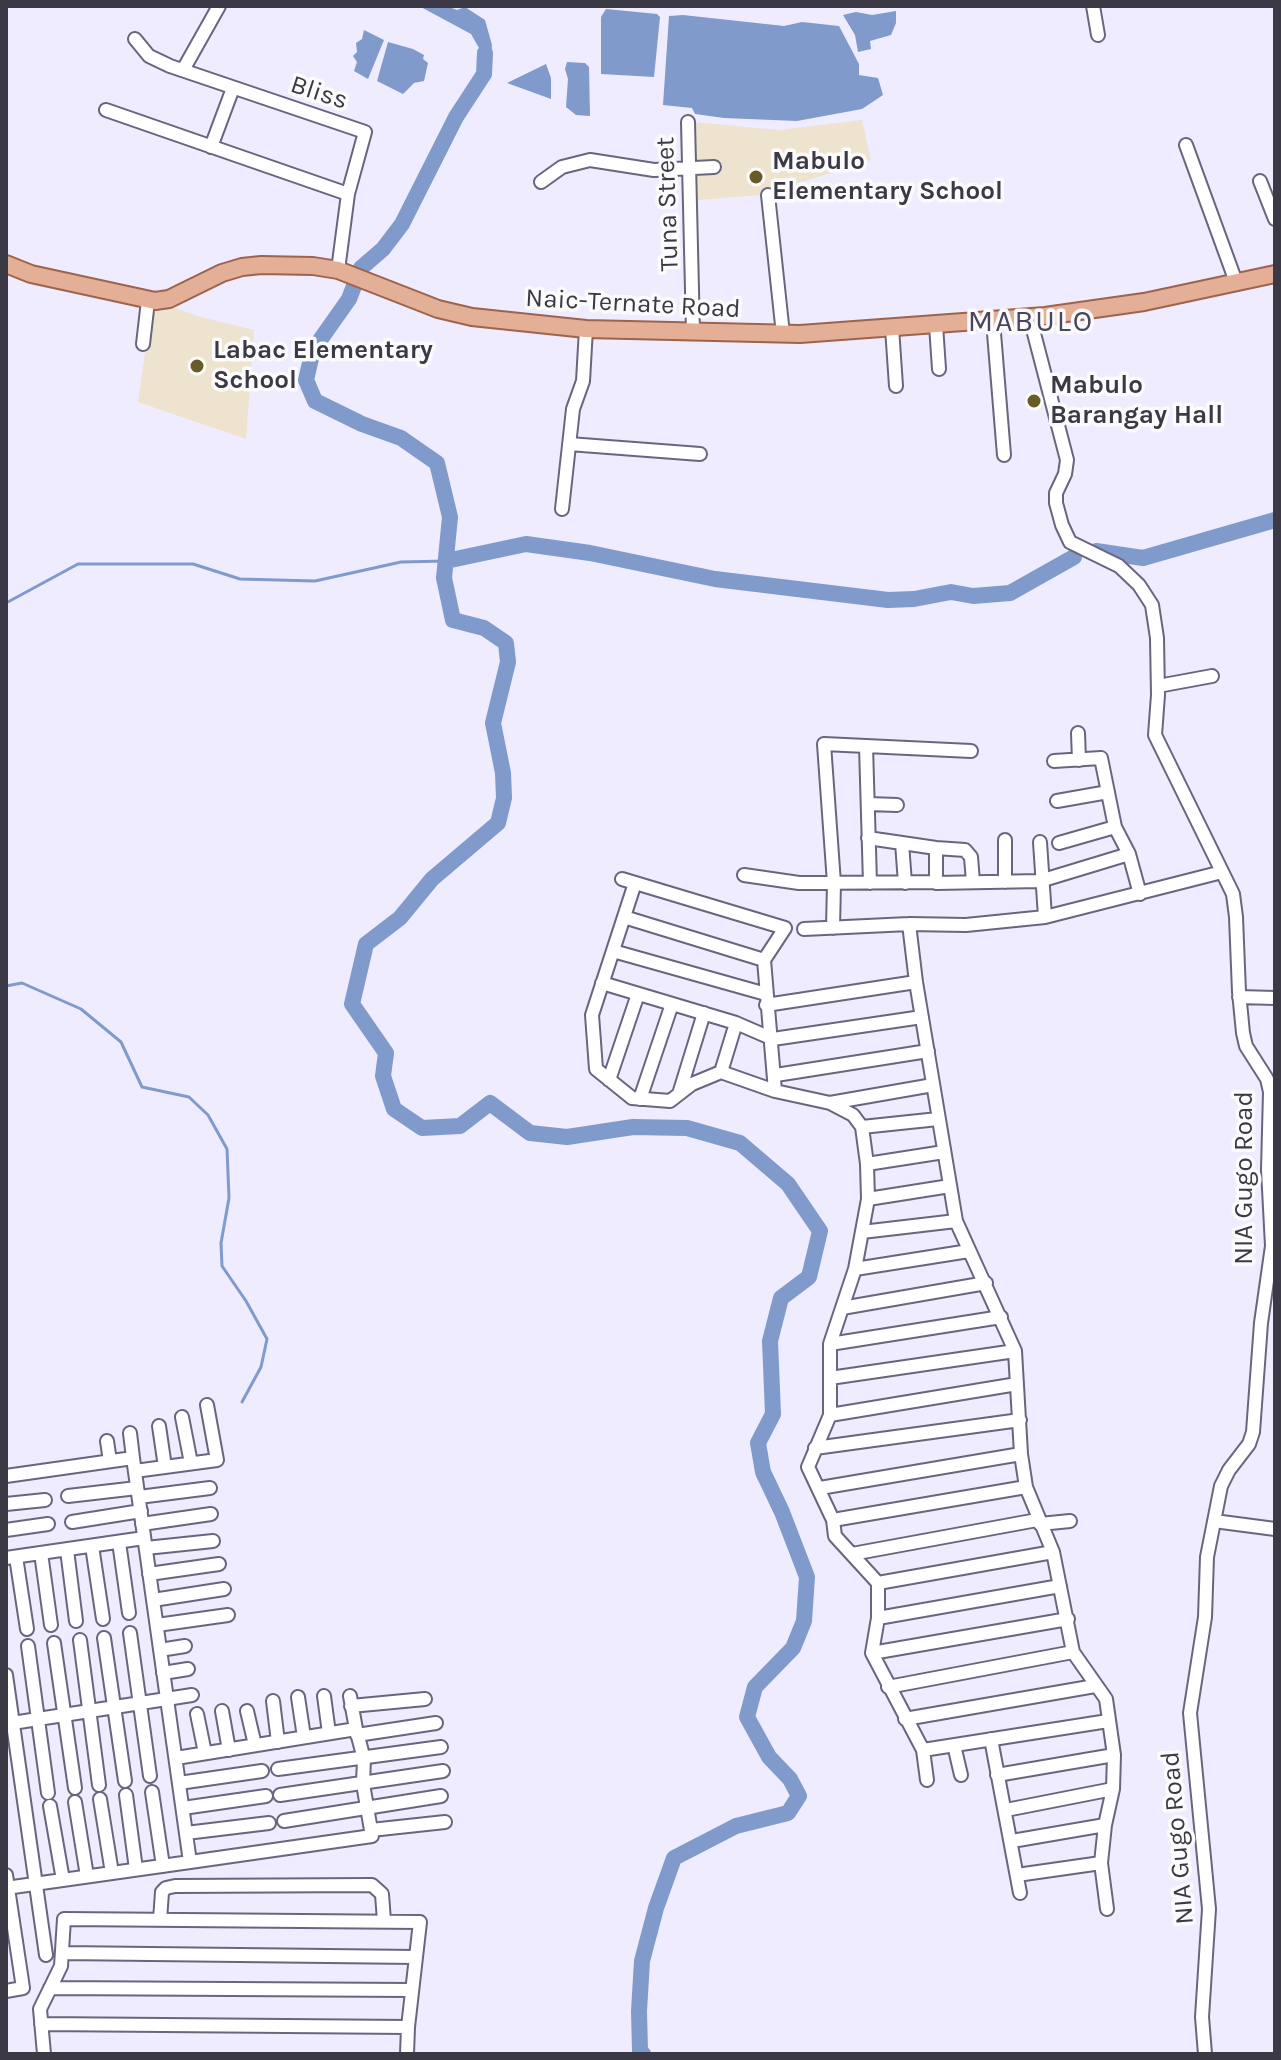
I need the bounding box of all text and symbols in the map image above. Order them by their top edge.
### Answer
street label: Bliss [286,69,352,117]
street label: Tuna Street [650,136,686,272]
place label: Mabulo Elementary School [772,146,1003,208]
marker: Mabulo Elementary School [747,168,765,186]
street label: Naic-Ternate Road [525,283,741,325]
district label: MABULO [968,304,1094,340]
place label: Labac Elementary School [213,335,433,396]
marker: Labac Elementary School [188,357,206,375]
place label: Mabulo Barangay Hall [1050,370,1223,432]
marker: Mabulo Barangay Hall [1025,392,1043,410]
street label: NIA Gugo Road [1229,1091,1261,1265]
street label: NIA Gugo Road [1155,1750,1201,1926]

